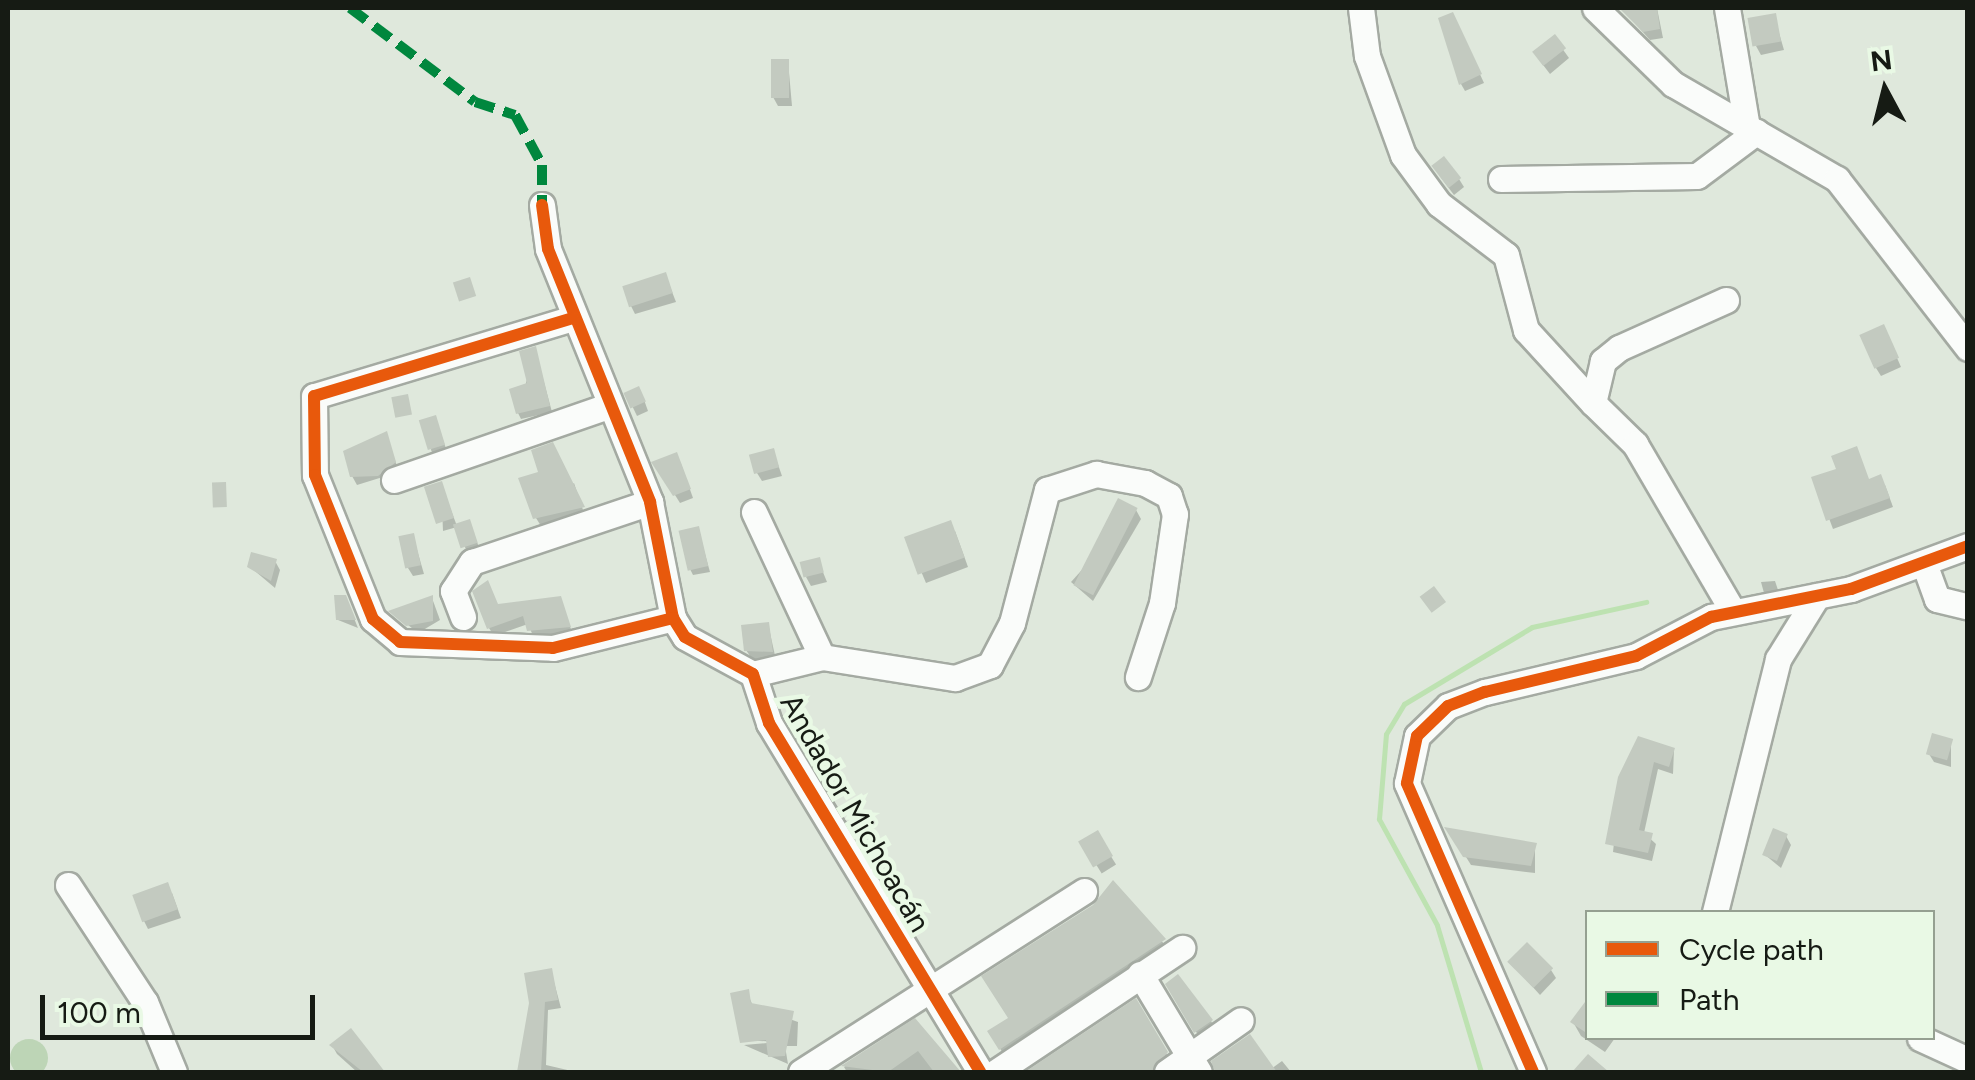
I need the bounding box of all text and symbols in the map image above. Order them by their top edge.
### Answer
north arrow [1835,40,1935,140]
text: N [1869,42,1894,78]
street label: Andador Michoacán [772,688,938,938]
legend [1585,910,1935,1040]
text: Cycle path [1679,931,1824,968]
scale bar [45,975,320,1037]
text: Path [1679,981,1739,1018]
text: 100 m [57,994,141,1031]

